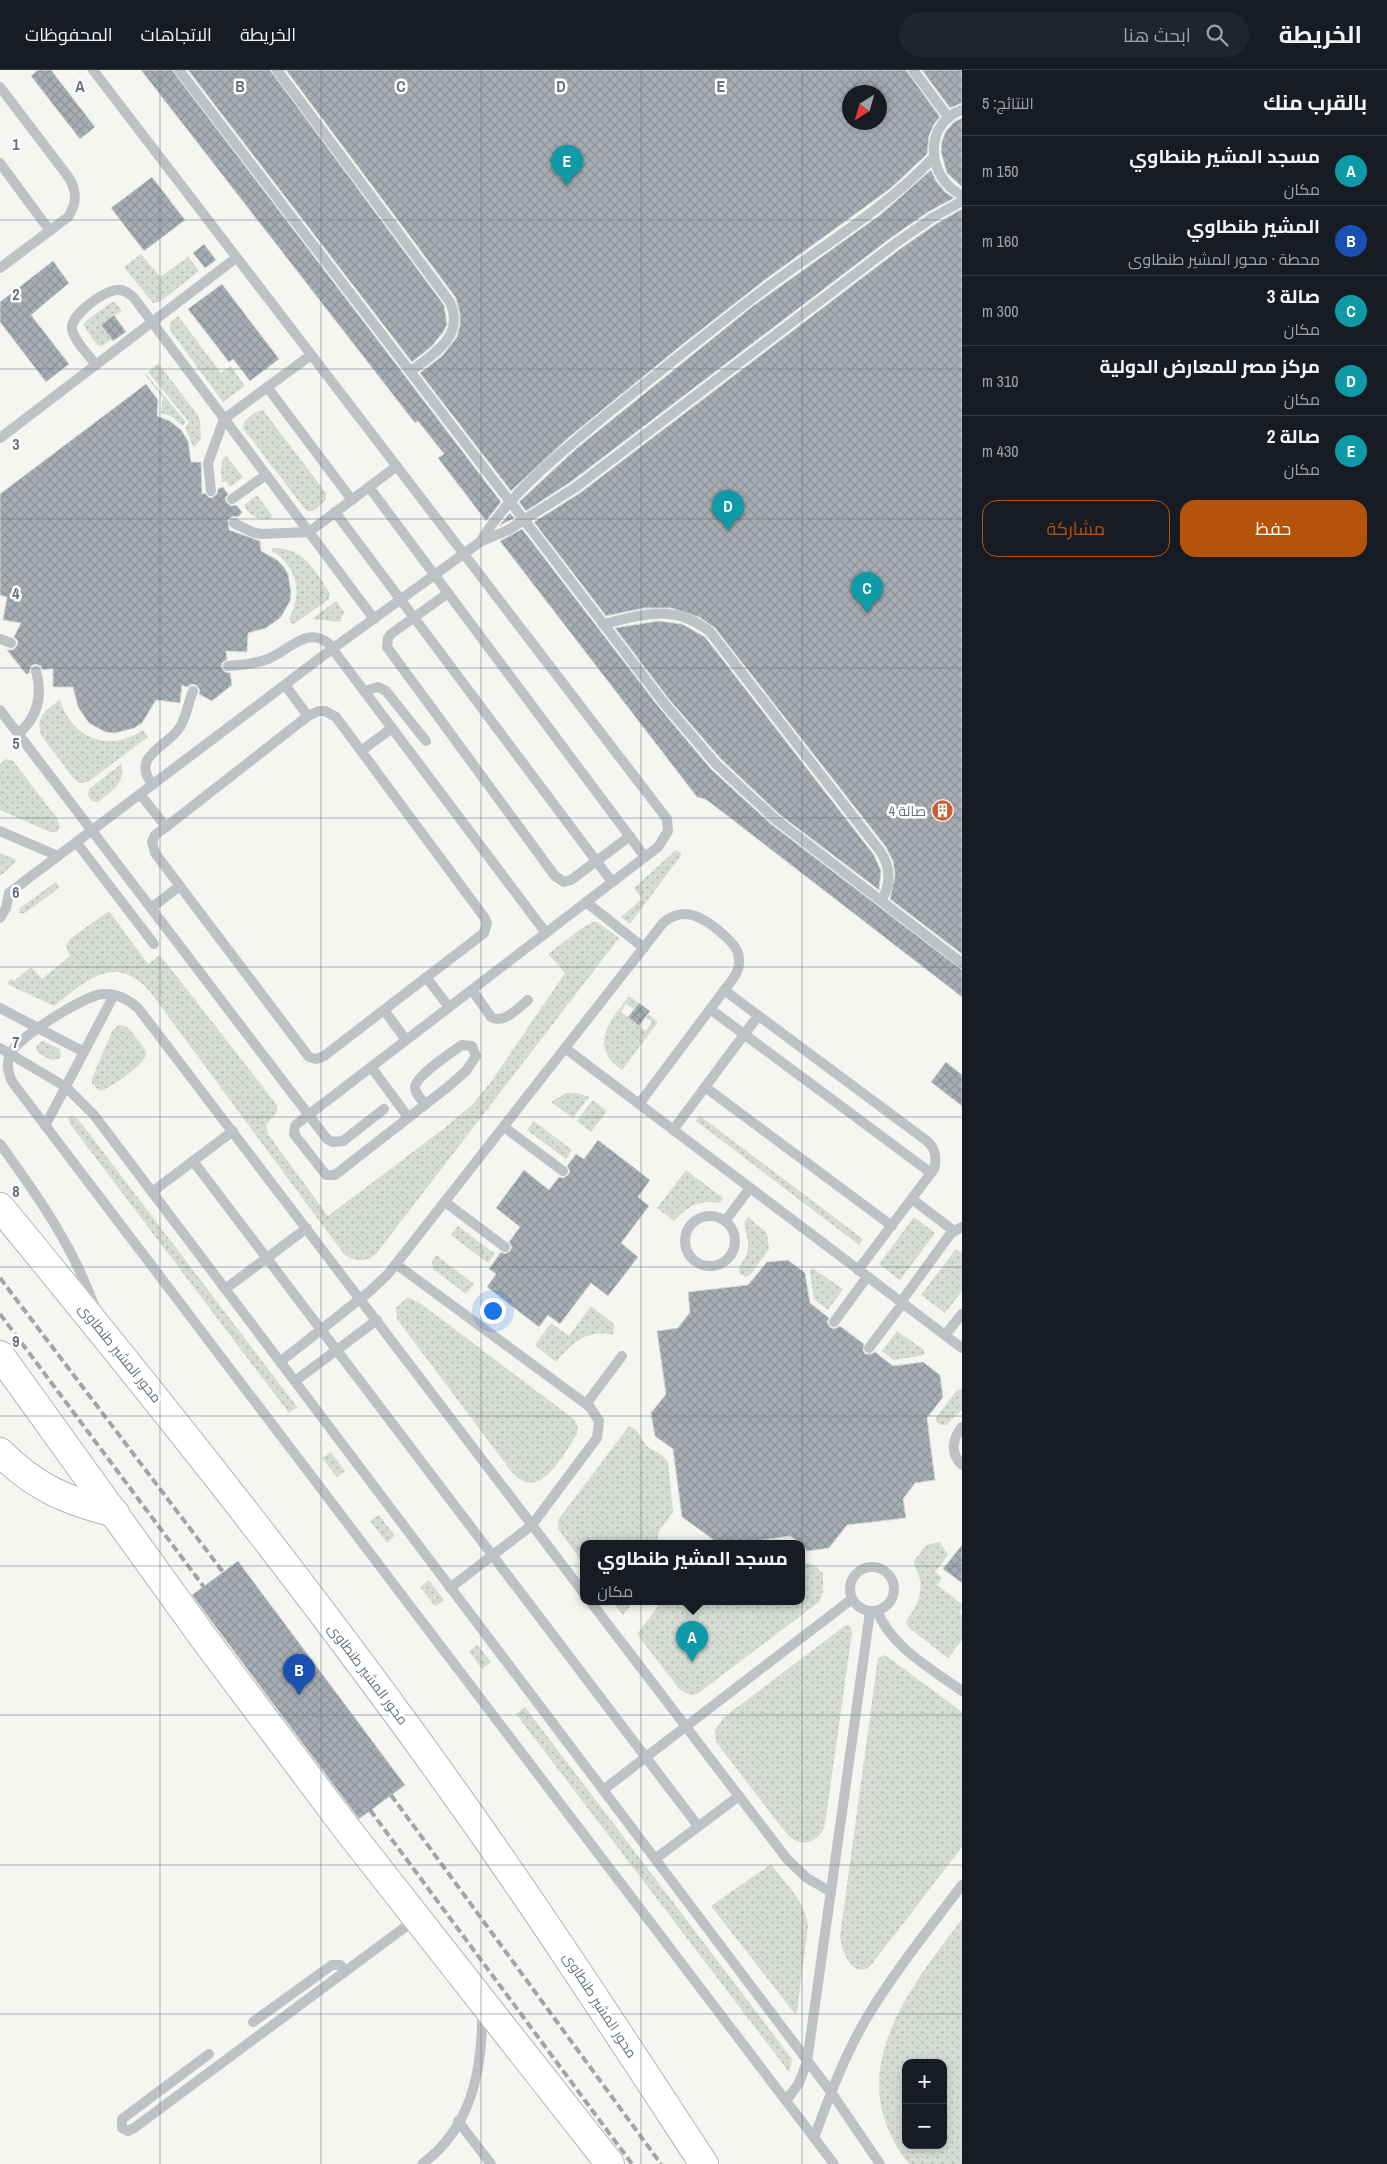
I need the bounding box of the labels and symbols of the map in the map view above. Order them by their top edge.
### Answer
text: A [75,75,85,97]
text: B [235,75,245,97]
text: C [396,75,406,97]
text: D [556,75,566,97]
text: E [717,75,726,97]
north arrow [842,85,887,130]
text: 1 [12,133,20,155]
pin: E [551,145,583,186]
text: 2 [12,283,20,305]
text: 3 [12,433,20,455]
pin: D [712,490,744,531]
pin: C [851,572,883,613]
text: 4 [12,582,20,604]
text: 5 [12,732,20,754]
building icon: صالة 4 [930,799,954,823]
place label: صالة 4 [889,802,926,820]
text: 6 [12,881,20,903]
text: 7 [12,1031,20,1053]
text: 8 [12,1180,20,1202]
your location [480,1298,506,1324]
street label: محور المشير طنطاوى [75,1300,165,1406]
text: 9 [12,1330,20,1352]
street label: محور المشير طنطاوى [324,1620,412,1728]
pin: A [676,1621,708,1662]
pin: B [283,1654,315,1695]
street label: محور المشير طنطاوى [559,1949,641,2061]

